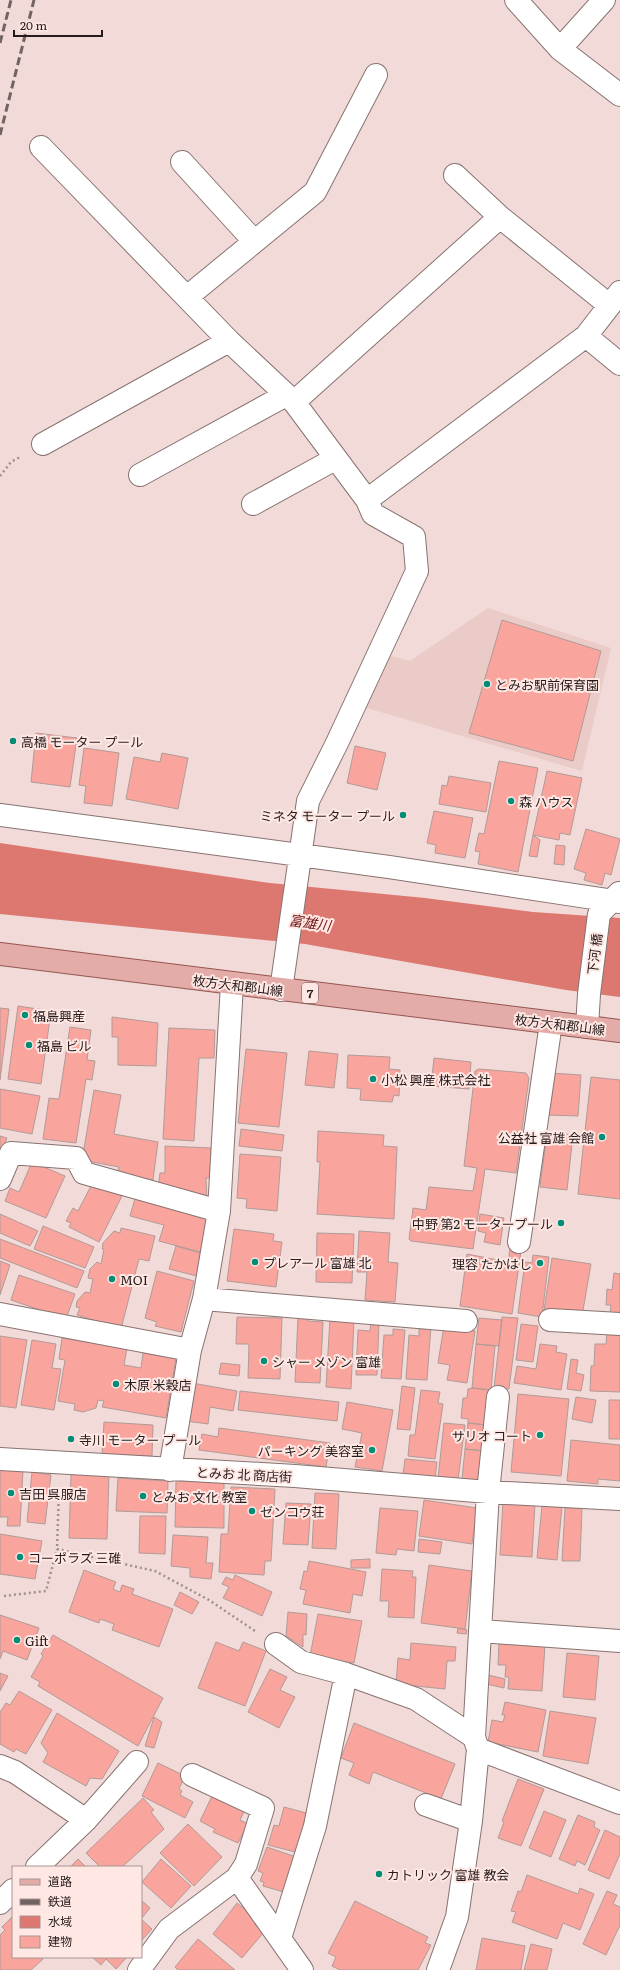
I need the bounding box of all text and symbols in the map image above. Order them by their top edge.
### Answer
scale bar [14,12,102,38]
text: 20 m [20,16,47,34]
place label: とみお駅前保育園 [495,675,599,694]
marker: とみお駅前保育園 [482,679,492,689]
place label: 高橋 モーター プール [21,732,143,751]
marker: 高橋 モーター プール [8,736,18,746]
place label: 森 ハウス [519,792,574,811]
marker: 森 ハウス [506,796,516,806]
place label: ミネタ モーター プール [260,806,395,825]
marker: ミネタ モーター プール [398,810,408,820]
water label: 富雄川 [288,909,334,935]
street label: 下河 橋 [582,932,606,976]
street label: 枚方大和郡山線 [192,970,284,1000]
road number: 7 [302,983,318,1003]
place label: 福島興産 [33,1006,85,1025]
street label: 枚方大和郡山線 [514,1009,606,1039]
marker: 福島興産 [20,1010,30,1020]
place label: 福島 ビル [37,1036,92,1055]
marker: 福島 ビル [24,1040,34,1050]
place label: 小松 興産 株式会社 [381,1070,490,1089]
marker: 小松 興産 株式会社 [368,1074,378,1084]
place label: 公益社 富雄 会館 [498,1128,594,1147]
marker: 公益社 富雄 会館 [597,1132,607,1142]
place label: 中野 第2 モータープール [412,1214,553,1233]
marker: 中野 第2 モータープール [556,1218,566,1228]
place label: プレアール 富雄 北 [263,1253,371,1272]
place label: 理容 たかはし [452,1254,532,1273]
marker: プレアール 富雄 北 [250,1257,260,1267]
marker: 理容 たかはし [535,1258,545,1268]
place label: MOI [120,1270,148,1289]
marker: MOI [107,1274,117,1284]
place label: シャー メゾン 富雄 [272,1352,381,1371]
marker: シャー メゾン 富雄 [259,1356,269,1366]
place label: 木原 米穀店 [124,1375,192,1394]
marker: 木原 米穀店 [111,1379,121,1389]
place label: サリオ コート [451,1426,532,1445]
place label: 寺川 モーター プール [79,1430,201,1449]
marker: サリオ コート [535,1430,545,1440]
marker: 寺川 モーター プール [66,1434,76,1444]
place label: パーキング 美容室 [258,1441,364,1460]
marker: パーキング 美容室 [367,1445,377,1455]
street label: とみお 北 商店街 [195,1462,293,1486]
place label: 吉田 呉服店 [19,1484,87,1503]
place label: とみお 文化 教室 [151,1487,247,1506]
marker: 吉田 呉服店 [6,1488,16,1498]
marker: とみお 文化 教室 [138,1491,148,1501]
place label: ゼンコウ荘 [260,1502,324,1521]
marker: ゼンコウ荘 [247,1506,257,1516]
place label: コーポラズ 三碓 [28,1548,121,1567]
marker: コーポラズ 三碓 [15,1552,25,1562]
place label: Gift [25,1631,49,1650]
marker: Gift [12,1635,22,1645]
place label: カトリック 富雄 教会 [387,1865,509,1884]
legend [12,1866,142,1958]
marker: カトリック 富雄 教会 [374,1869,384,1879]
text: 道路 [48,1872,72,1890]
text: 鉄道 [48,1892,72,1910]
text: 水域 [48,1912,72,1930]
text: 建物 [48,1932,72,1950]

